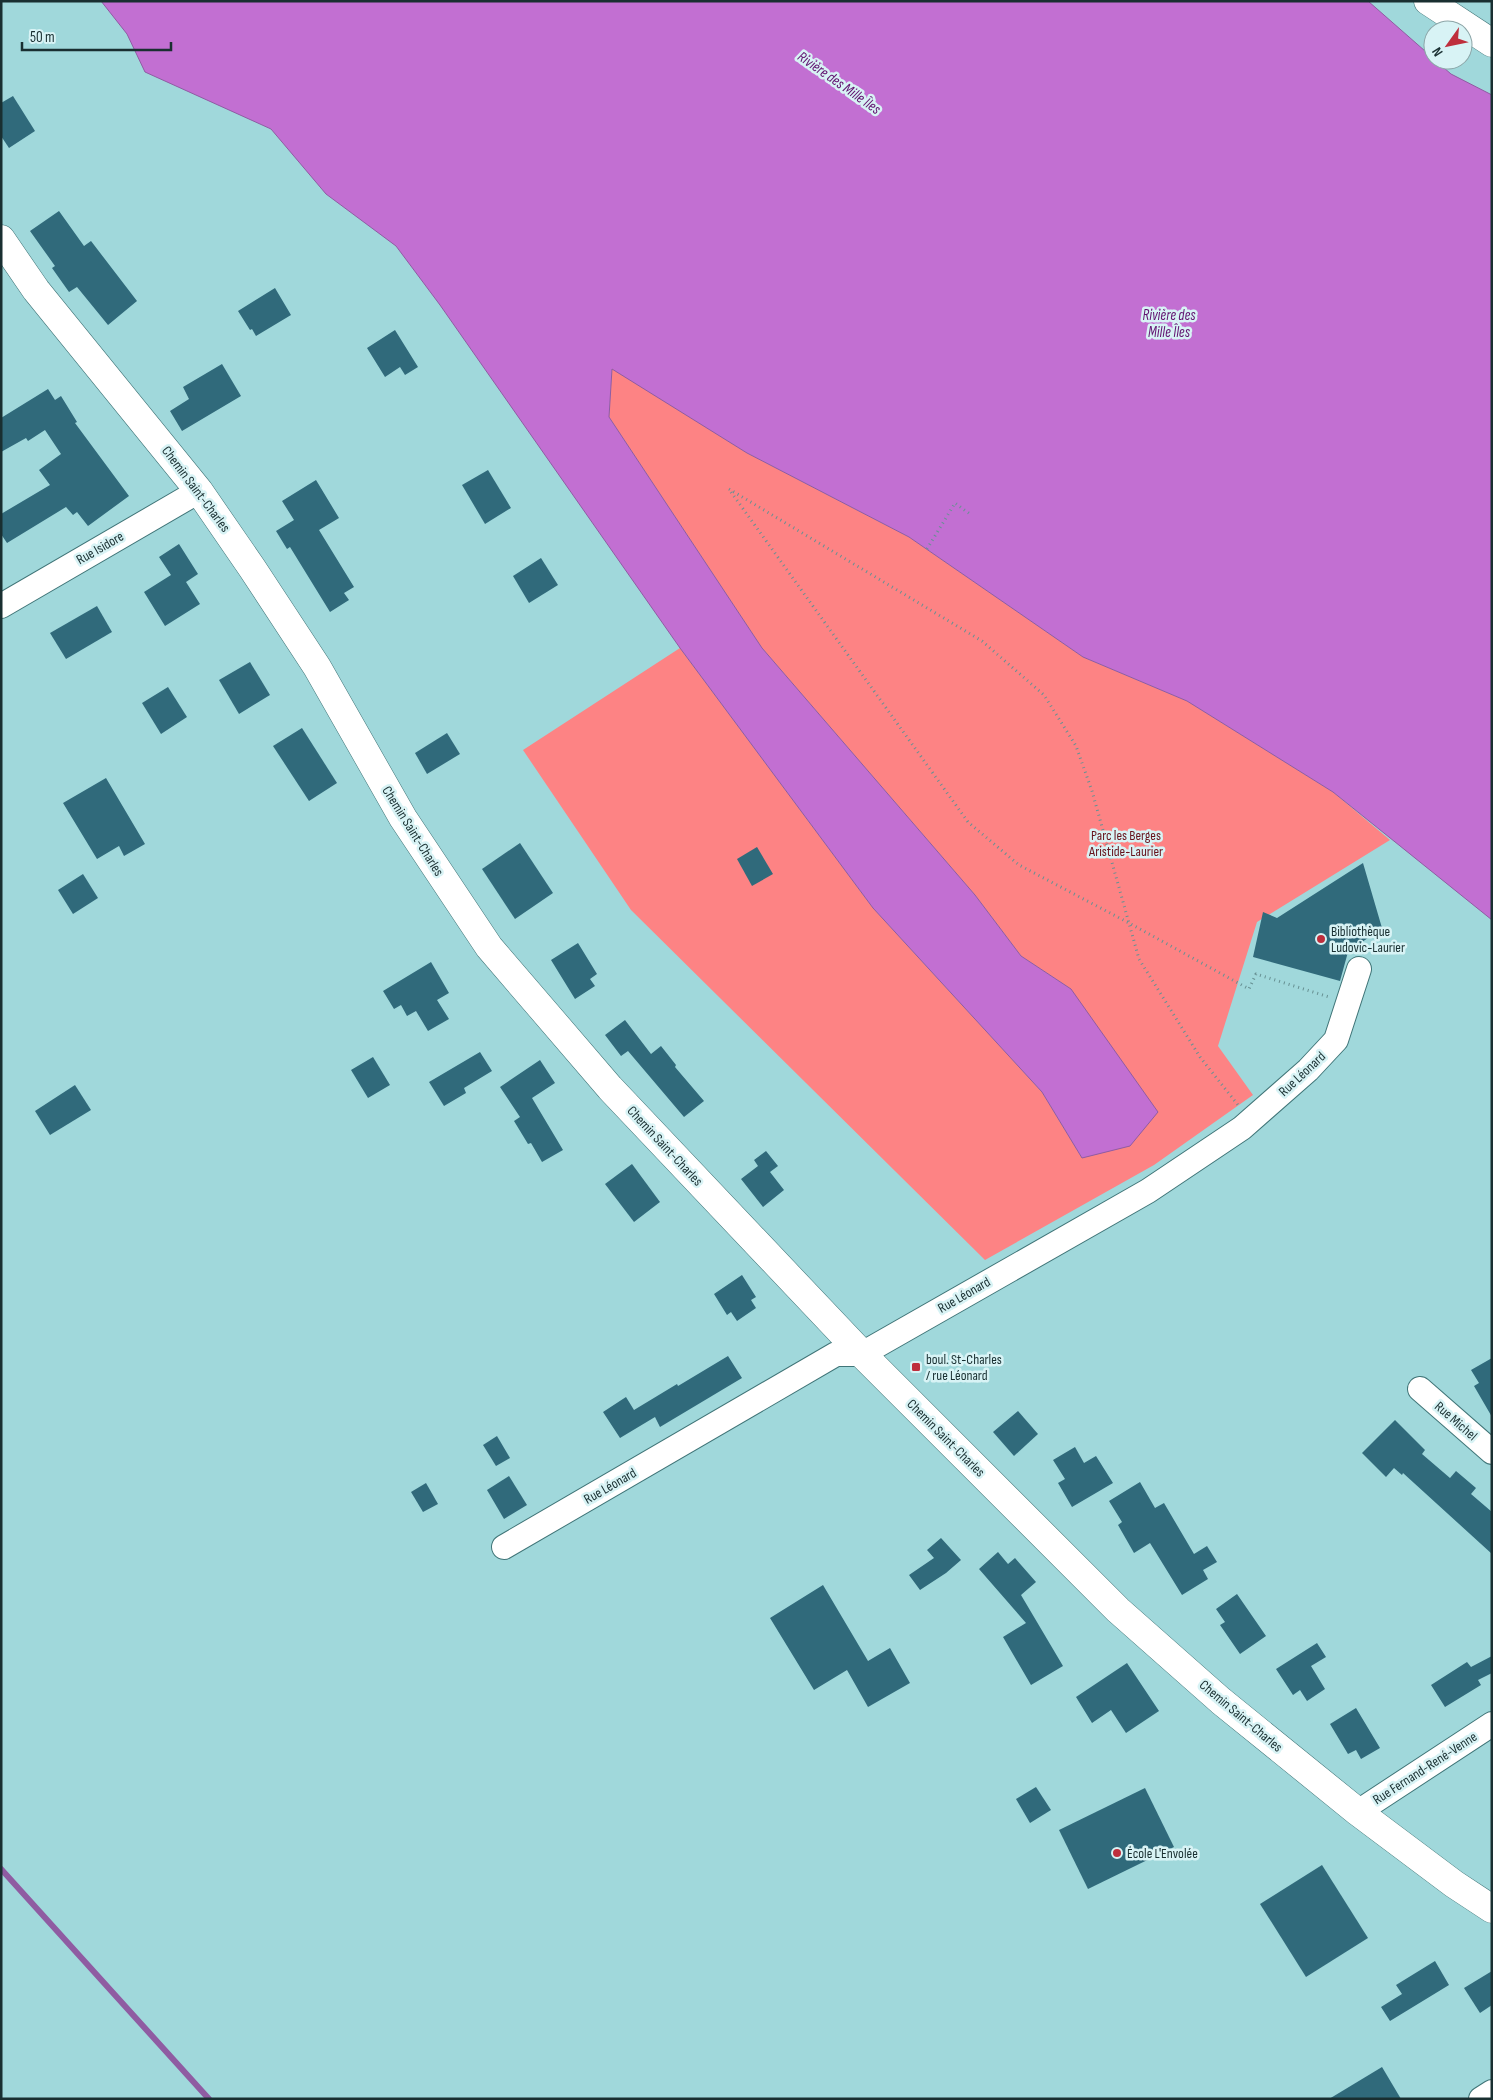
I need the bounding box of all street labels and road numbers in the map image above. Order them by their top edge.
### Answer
street label: Chemin Saint-Charles [158,443,234,535]
street label: Rue Isidore [73,528,127,568]
street label: Chemin Saint-Charles [378,783,448,879]
street label: Rue Léonard [1275,1048,1329,1100]
street label: Chemin Saint-Charles [624,1102,706,1190]
street label: Rue Léonard [935,1273,993,1317]
street label: Chemin Saint-Charles [904,1396,988,1480]
street label: Rue Michel [1431,1398,1481,1444]
street label: Rue Léonard [581,1464,639,1508]
street label: Chemin Saint-Charles [1196,1676,1286,1756]
street label: Rue Fernand-René-Venne [1370,1728,1480,1808]

